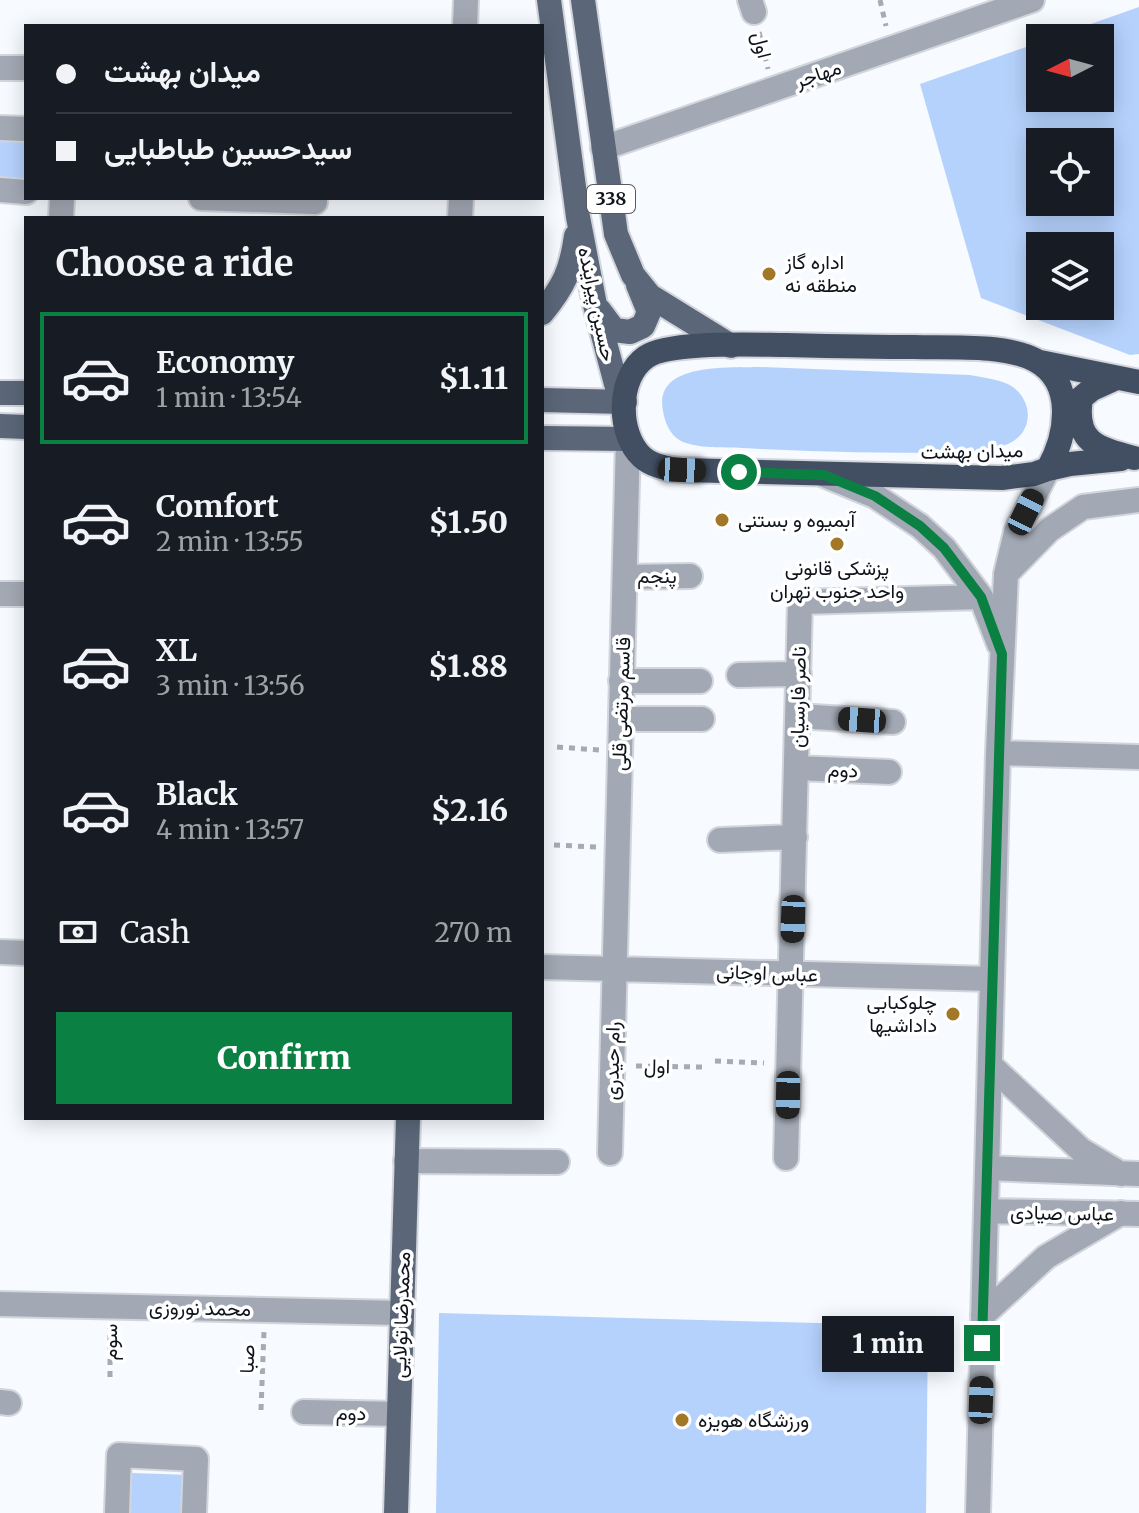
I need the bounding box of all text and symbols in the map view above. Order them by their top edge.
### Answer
north arrow [1026,24,1114,112]
map controls [1026,24,1114,320]
street label: اول [746,29,778,61]
text: میدان بهشت [104,52,261,90]
street label: مهاجر [791,54,844,94]
button: locate [1026,128,1114,216]
text: سیدحسین طباطبایی [104,129,352,167]
road number: 338 [587,185,635,213]
button: layers [1026,232,1114,320]
text: Choose a ride [56,241,293,286]
street label: حسین پیراینده [571,244,622,364]
place label: اداره گاز منطقه نه [784,249,857,297]
marker: اداره گاز منطقه نه [760,265,778,283]
icon: car [60,342,132,414]
text: Economy [156,343,294,381]
text: $1.11 [439,359,508,397]
text: 1 min · 13:54 [156,381,302,414]
street label: میدان بهشت [920,437,1024,465]
route start [721,454,757,490]
car [658,457,706,483]
car [1005,485,1047,539]
icon: car [60,486,132,558]
text: Comfort [156,487,279,525]
text: $1.50 [429,503,508,541]
place label: آبمیوه و بستنی [738,507,856,533]
marker: آبمیوه و بستنی [713,511,731,529]
text: 2 min · 13:55 [156,525,304,558]
marker: پزشکی قانونی واحد جنوب تهران [828,535,846,553]
place label: پزشکی قانونی واحد جنوب تهران [770,555,904,604]
street label: پنجم [637,563,677,590]
icon: car [60,630,132,702]
text: XL [156,631,197,669]
street label: قاسم مرتضی قلی [606,637,636,771]
street label: ناصر فارسیان [784,646,812,748]
text: $1.88 [428,647,508,685]
text: 3 min · 13:56 [156,669,305,702]
car [837,706,887,734]
street label: دوم [827,756,859,784]
icon: car [60,774,132,846]
text: Black [156,775,238,813]
text: $2.16 [431,791,508,829]
text: 4 min · 13:57 [156,813,304,846]
car [780,895,806,943]
icon: cash [56,910,100,954]
text: Cash [120,913,190,951]
text: 270 m [435,916,512,949]
street label: عباس اوجانی [716,958,818,988]
place label: چلوکبابی داداشیها [867,989,937,1038]
marker: چلوکبابی داداشیها [944,1005,962,1023]
button: Confirm [56,1012,512,1104]
street label: رام حیدری [598,1021,626,1101]
street label: اول [644,1053,670,1079]
car [776,1071,800,1119]
street label: عباس صیادی [1010,1199,1114,1226]
street label: محمدرضا تولایی [386,1251,416,1379]
street label: محمد نوروزی [149,1294,251,1322]
callout: 1 min [822,1315,954,1371]
street label: سوم [97,1323,123,1361]
route end [964,1325,1000,1361]
text: 1 min [852,1327,924,1360]
street label: صبا [234,1344,259,1374]
car [968,1376,994,1424]
street label: دوم [336,1400,366,1426]
place label: ورزشگاه هویزه [698,1407,809,1433]
marker: ورزشگاه هویزه [673,1411,691,1429]

